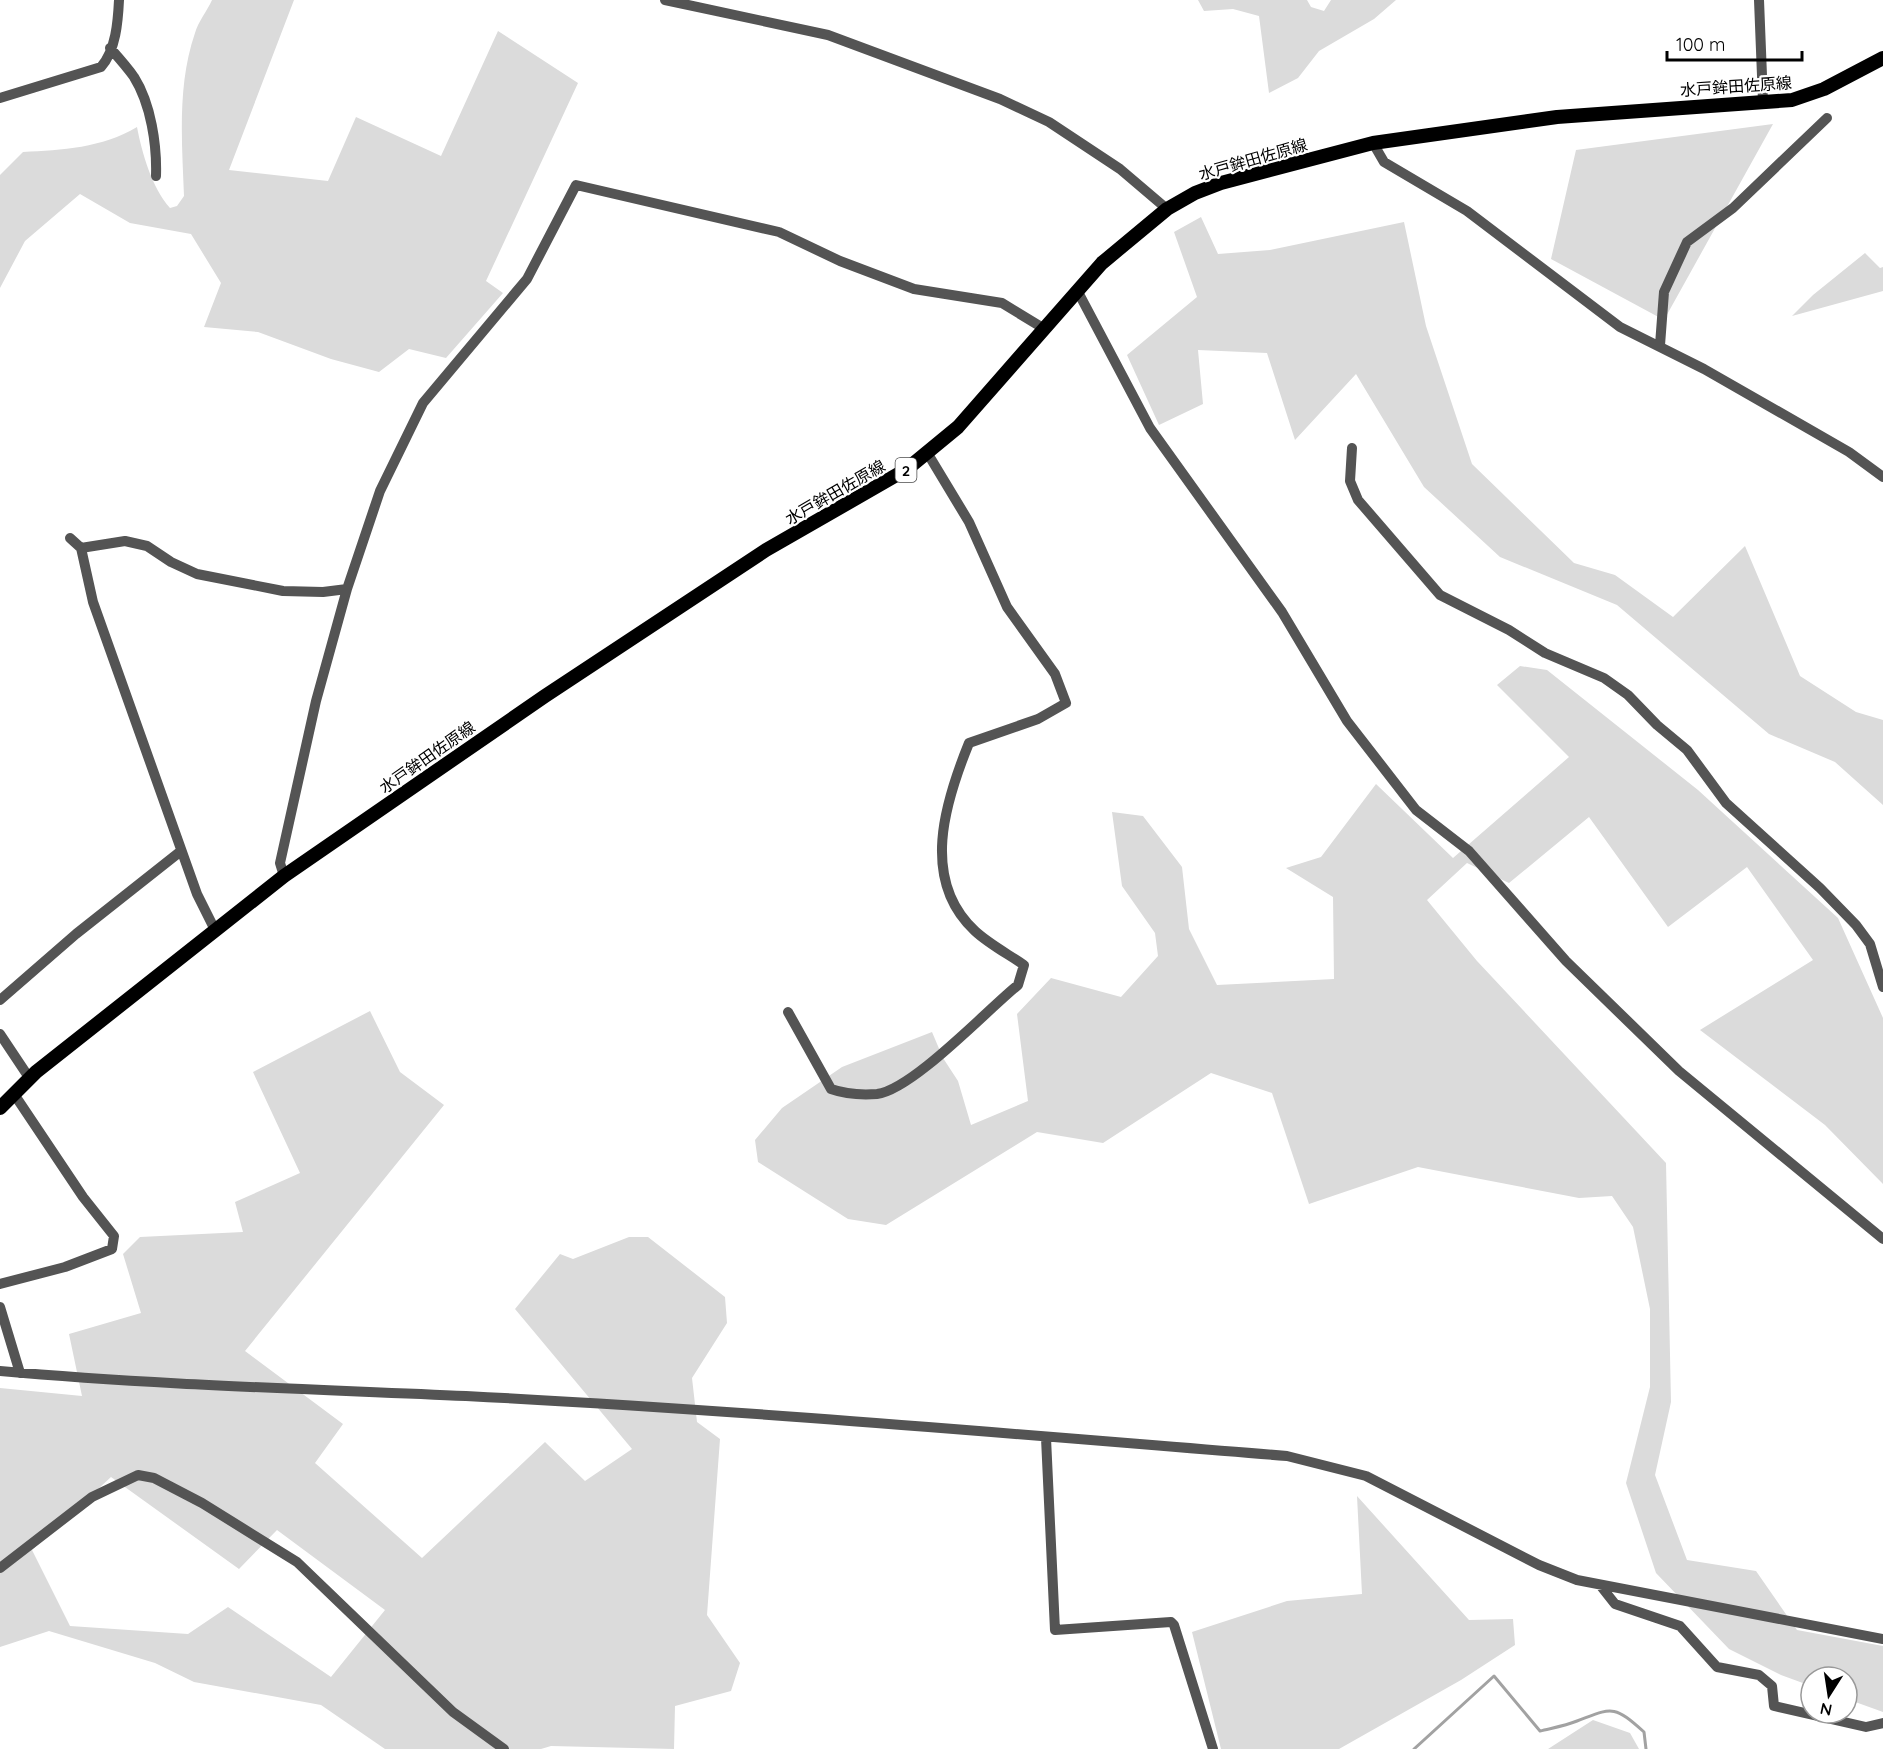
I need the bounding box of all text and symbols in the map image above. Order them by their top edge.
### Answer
scale bar [1667,24,1802,62]
text: 100 m [1676,33,1725,56]
street label: 水戸鉾田佐原線 [1679,72,1793,100]
street label: 水戸鉾田佐原線 [1196,134,1310,184]
street label: 水戸鉾田佐原線 [781,455,889,529]
road number: 2 [896,458,916,482]
street label: 水戸鉾田佐原線 [375,717,479,797]
north arrow [1799,1665,1859,1725]
text: N [1818,1699,1834,1721]

